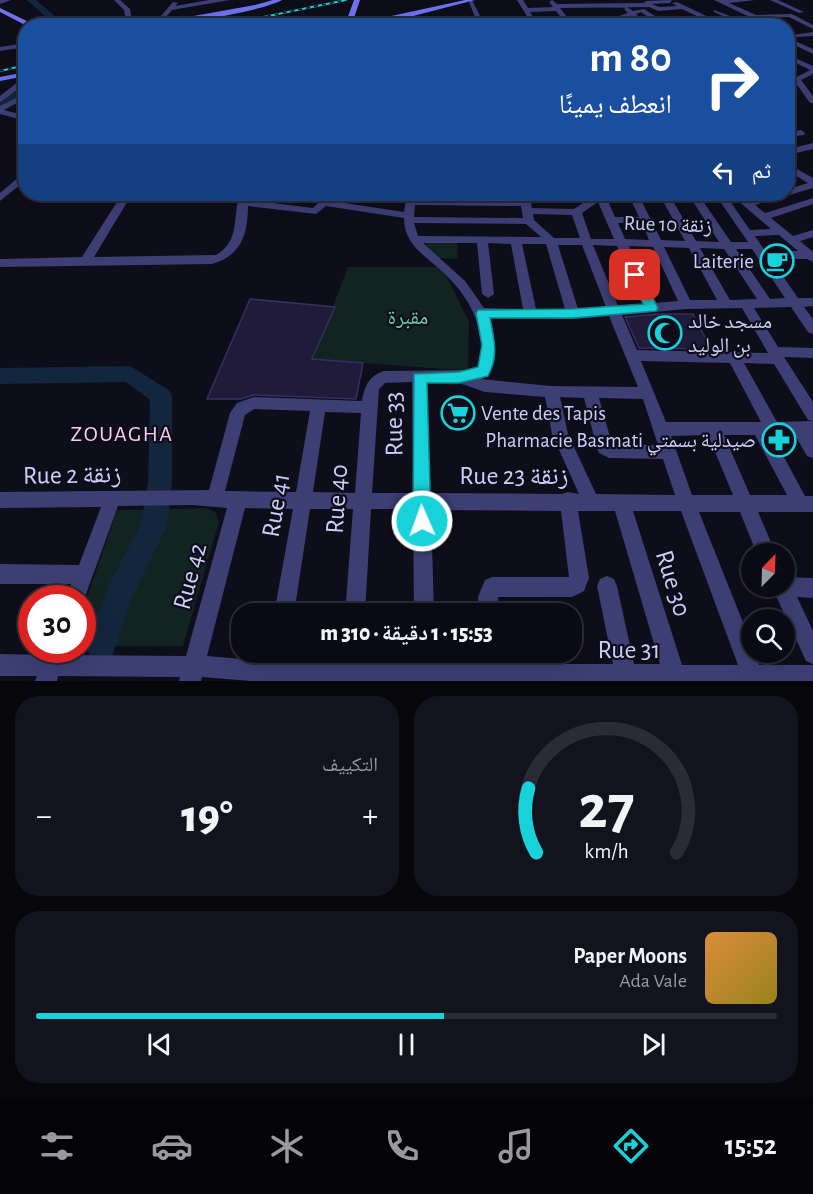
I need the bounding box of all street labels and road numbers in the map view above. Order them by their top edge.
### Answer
street label: Rue 10 زنقة [623,212,713,237]
street label: Rue 33 [380,391,408,457]
street label: Rue 2 زنقة [23,461,122,489]
street label: Rue 40 [322,463,352,535]
street label: Rue 23 زنقة [459,463,569,489]
street label: Rue 41 [258,471,294,539]
street label: Rue 42 [169,540,211,612]
street label: Rue 30 [651,547,695,620]
street label: Rue 31 [597,637,661,663]

